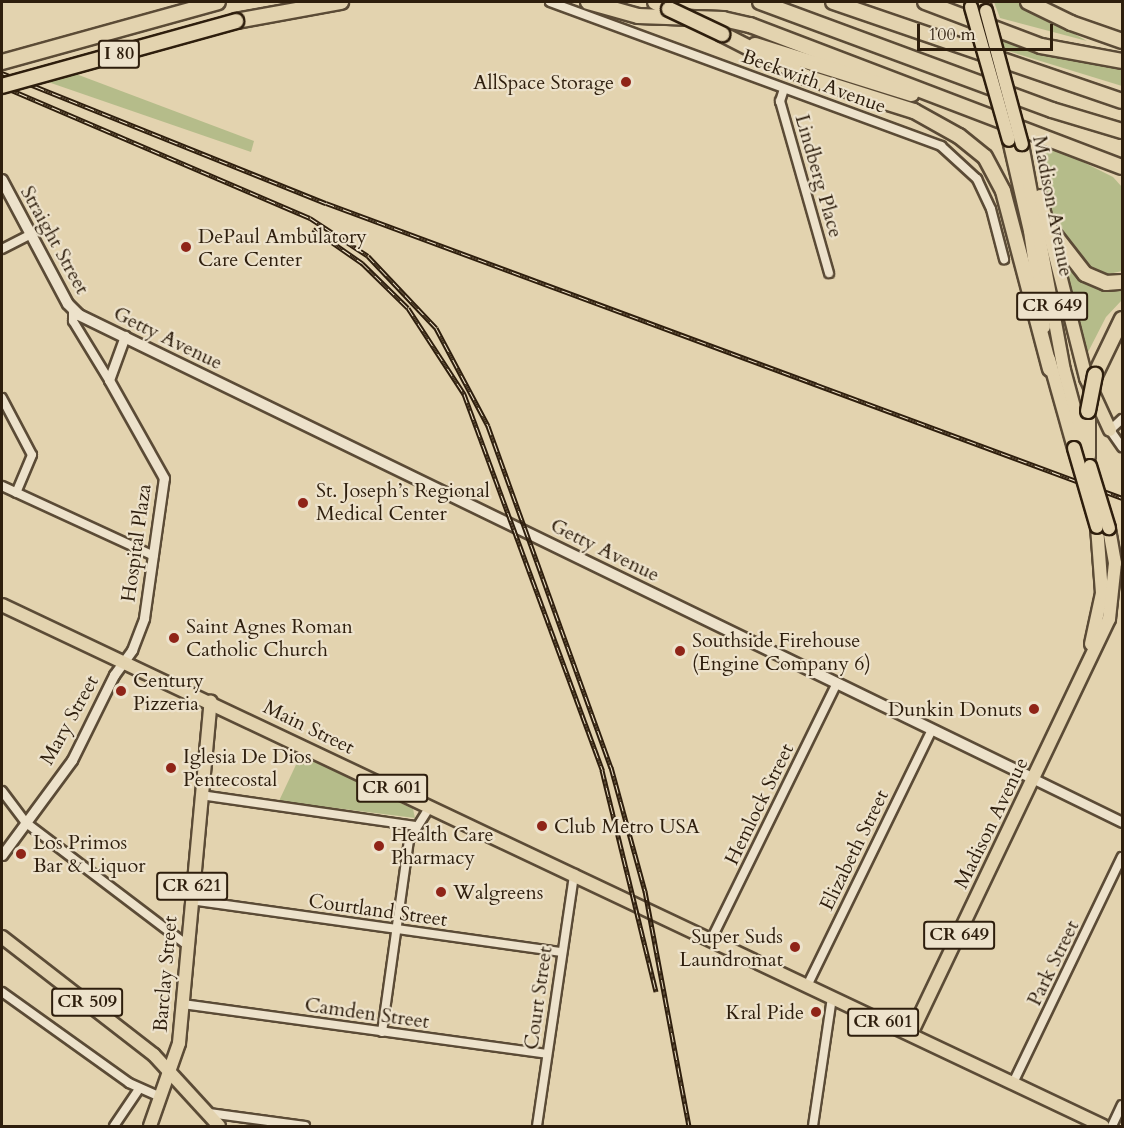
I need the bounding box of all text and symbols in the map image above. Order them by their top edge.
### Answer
scale bar [920,12,1056,50]
text: 100 m [928,22,976,47]
road number: I 80 [96,39,142,69]
street label: Beckwith Avenue [739,44,889,118]
place label: AllSpace Storage [473,70,614,94]
marker: AllSpace Storage [619,75,633,89]
street label: Lindberg Place [790,112,848,240]
street label: Madison Avenue [1028,134,1078,278]
street label: Straight Street [15,182,95,298]
place label: DePaul Ambulatory Care Center [198,224,367,271]
marker: DePaul Ambulatory Care Center [179,240,193,254]
road number: CR 649 [1016,291,1088,321]
street label: Getty Avenue [110,301,226,375]
place label: St. Joseph’s Regional Medical Center [316,479,490,526]
street label: Hospital Plaza [116,482,156,604]
marker: St. Joseph’s Regional Medical Center [294,494,312,512]
street label: Getty Avenue [547,513,663,587]
place label: Saint Agnes Roman Catholic Church [186,614,353,661]
place label: Southside Firehouse (Engine Company 6) [692,628,871,675]
marker: Saint Agnes Roman Catholic Church [167,631,181,645]
marker: Southside Firehouse (Engine Company 6) [673,644,687,658]
place label: Century Pizzeria [133,668,204,715]
street label: Mary Street [35,671,103,769]
marker: Century Pizzeria [114,684,128,698]
street label: Main Street [260,695,358,759]
place label: Dunkin Donuts [888,697,1022,721]
marker: Dunkin Donuts [1027,702,1041,716]
street label: Hemlock Street [719,739,799,869]
place label: Iglesia De Dios Pentecostal [183,744,312,791]
street label: Madison Avenue [949,754,1033,892]
marker: Iglesia De Dios Pentecostal [164,761,178,775]
road number: CR 601 [356,773,428,803]
street label: Elizabeth Street [814,786,894,914]
place label: Club Metro USA [554,814,700,838]
marker: Club Metro USA [535,819,549,833]
place label: Health Care Pharmacy [391,822,494,869]
place label: Los Primos Bar & Liquor [33,831,146,878]
marker: Health Care Pharmacy [372,839,386,853]
marker: Los Primos Bar & Liquor [14,847,28,861]
road number: CR 621 [156,871,228,901]
place label: Walgreens [453,880,544,904]
marker: Walgreens [434,885,448,899]
street label: Courtland Street [307,888,449,932]
street label: Barclay Street [148,915,182,1033]
street label: Park Street [1022,916,1084,1010]
road number: CR 649 [923,920,995,950]
place label: Super Suds Laundromat [679,924,783,971]
marker: Super Suds Laundromat [788,940,802,954]
street label: Court Street [519,945,557,1051]
road number: CR 509 [51,987,123,1017]
street label: Camden Street [303,992,431,1034]
place label: Kral Pide [726,1000,804,1024]
marker: Kral Pide [809,1005,823,1019]
road number: CR 601 [847,1007,919,1037]

